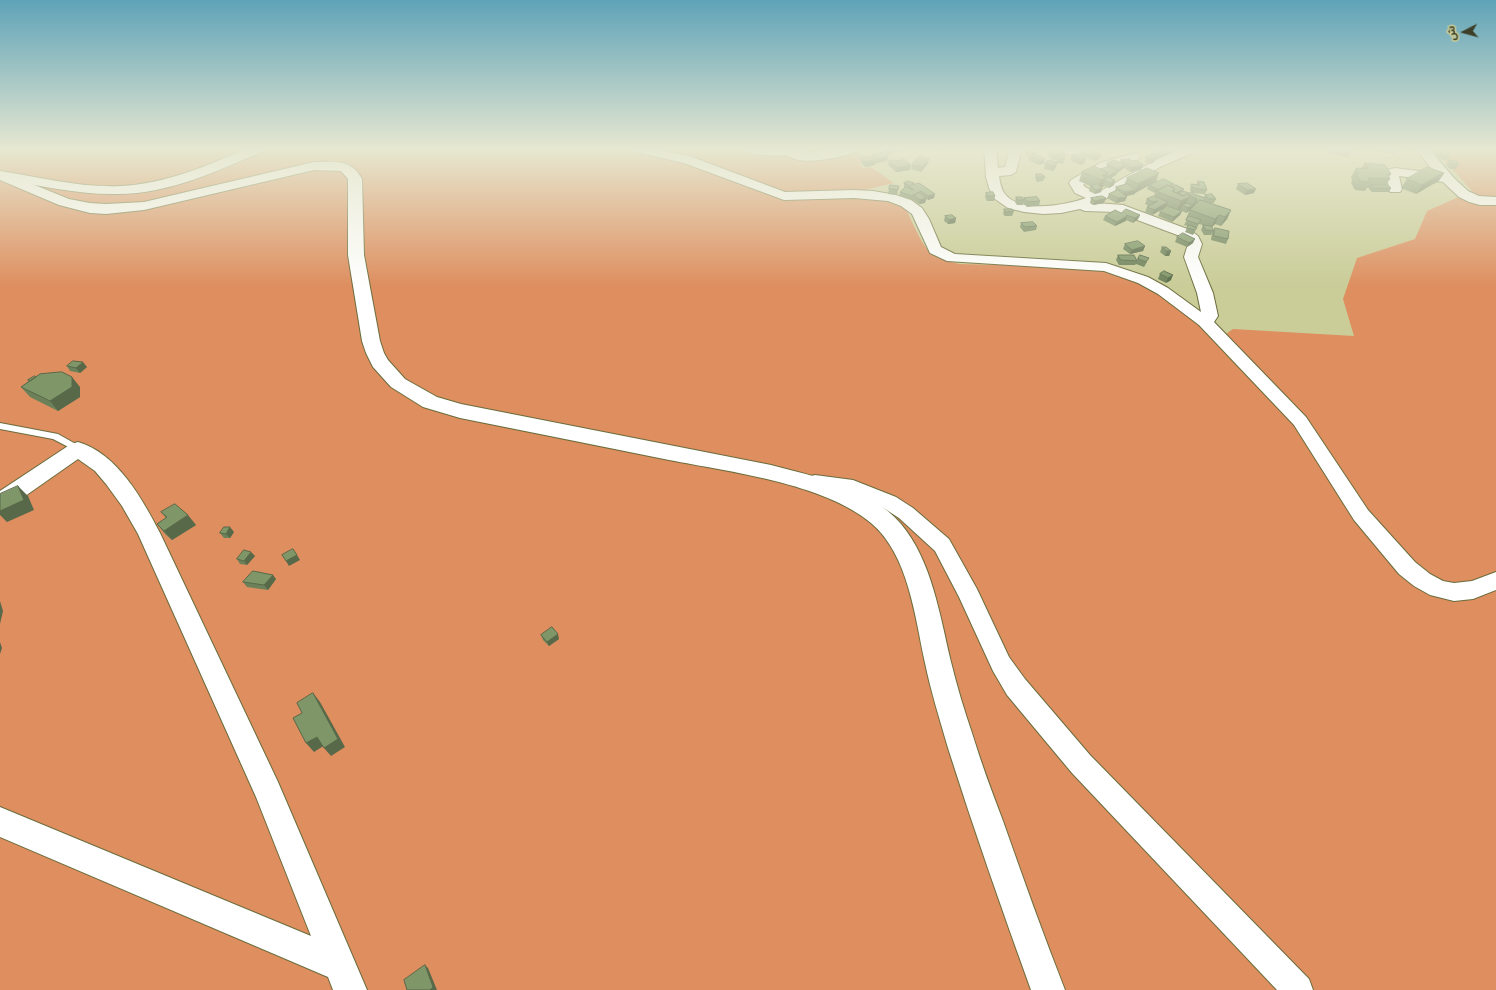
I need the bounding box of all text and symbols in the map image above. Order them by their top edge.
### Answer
north arrow [1444,12,1484,52]
text: ش [1444,25,1459,41]

